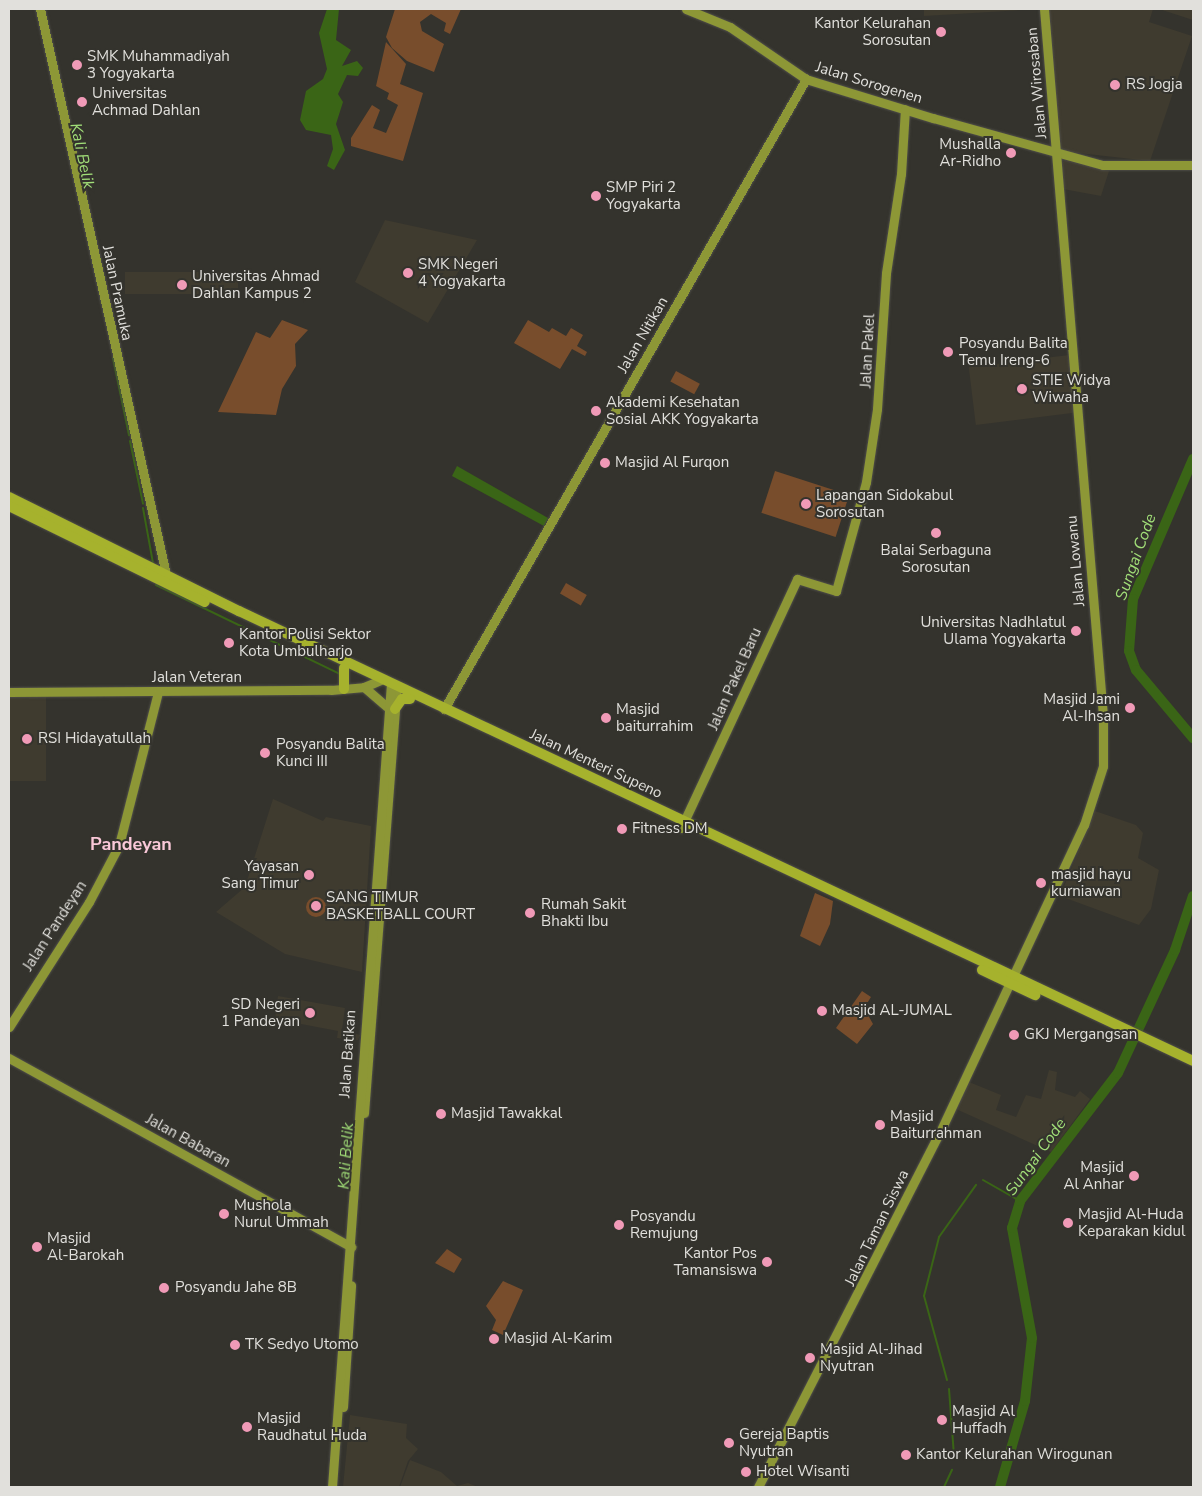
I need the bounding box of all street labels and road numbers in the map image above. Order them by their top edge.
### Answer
street label: Jalan Wirosaban [1023,27,1051,139]
street label: Jalan Sorogenen [814,58,924,108]
street label: Jalan Pramuka [98,244,136,342]
street label: Jalan Nitikan [614,294,672,376]
street label: Jalan Pakel [857,313,879,389]
street label: Jalan Lowanu [1063,515,1089,607]
street label: Jalan Pakel Baru [704,625,766,733]
street label: Jalan Veteran [152,669,242,687]
street label: Jalan Menteri Supeno [527,725,665,803]
street label: Jalan Pandeyan [19,878,91,974]
street label: Jalan Batikan [336,1009,360,1099]
street label: Jalan Babaran [142,1110,234,1172]
street label: Jalan Taman Siswa [841,1167,913,1289]

